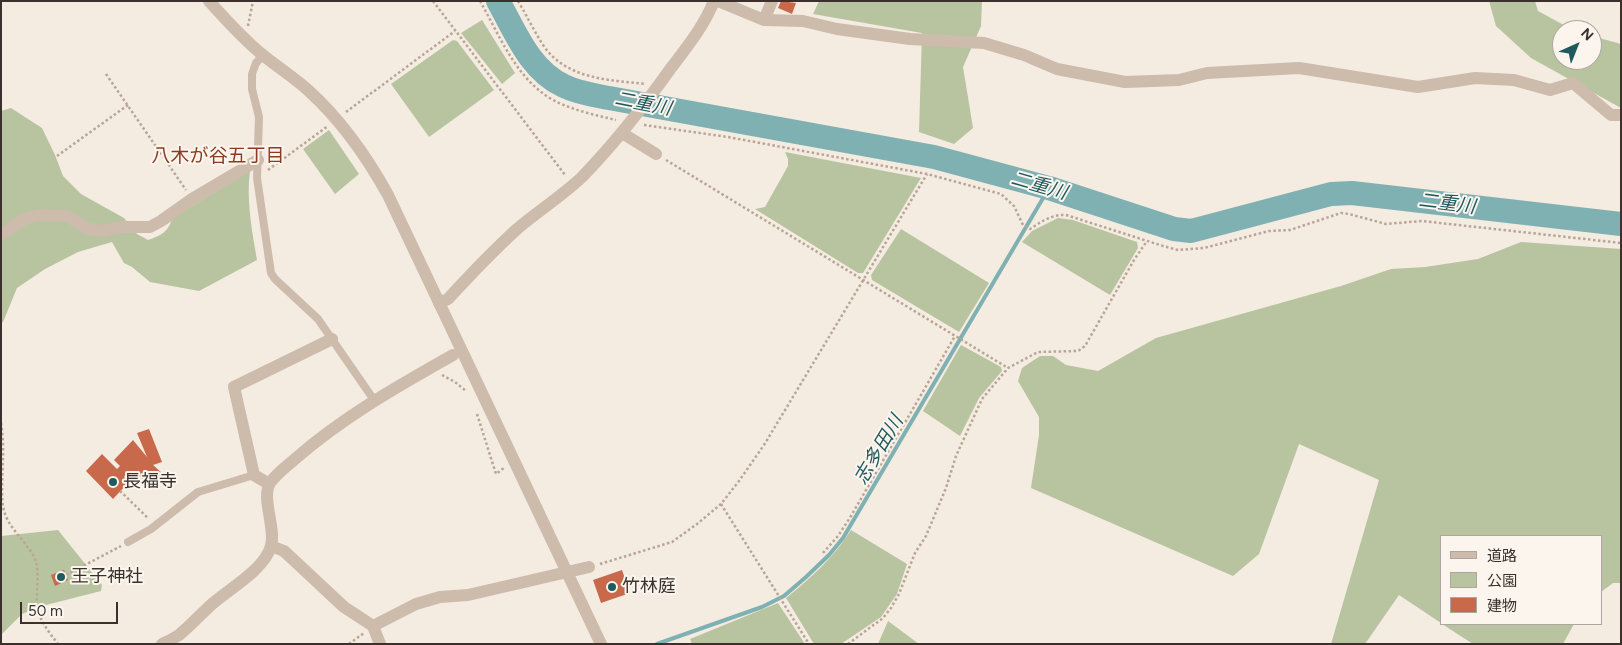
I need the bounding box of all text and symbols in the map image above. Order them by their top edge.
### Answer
north arrow [1552,20,1602,70]
text: N [1577,25,1597,44]
water label: 二重川 [613,87,673,121]
district label: 八木が谷五丁目 [152,145,284,167]
water label: 二重川 [1008,167,1070,205]
water label: 二重川 [1417,189,1477,219]
water label: 志多田川 [850,412,908,488]
place label: 長福寺 [123,471,177,493]
marker: 長福寺 [107,476,119,488]
legend [1440,535,1602,625]
text: 道路 [1487,547,1517,565]
place label: 王子神社 [71,566,143,588]
marker: 王子神社 [55,571,67,583]
text: 公園 [1487,572,1517,590]
place label: 竹林庭 [622,576,676,598]
marker: 竹林庭 [606,581,618,593]
scale bar [22,592,120,624]
text: 建物 [1487,597,1517,615]
text: 50 m [28,602,63,620]

